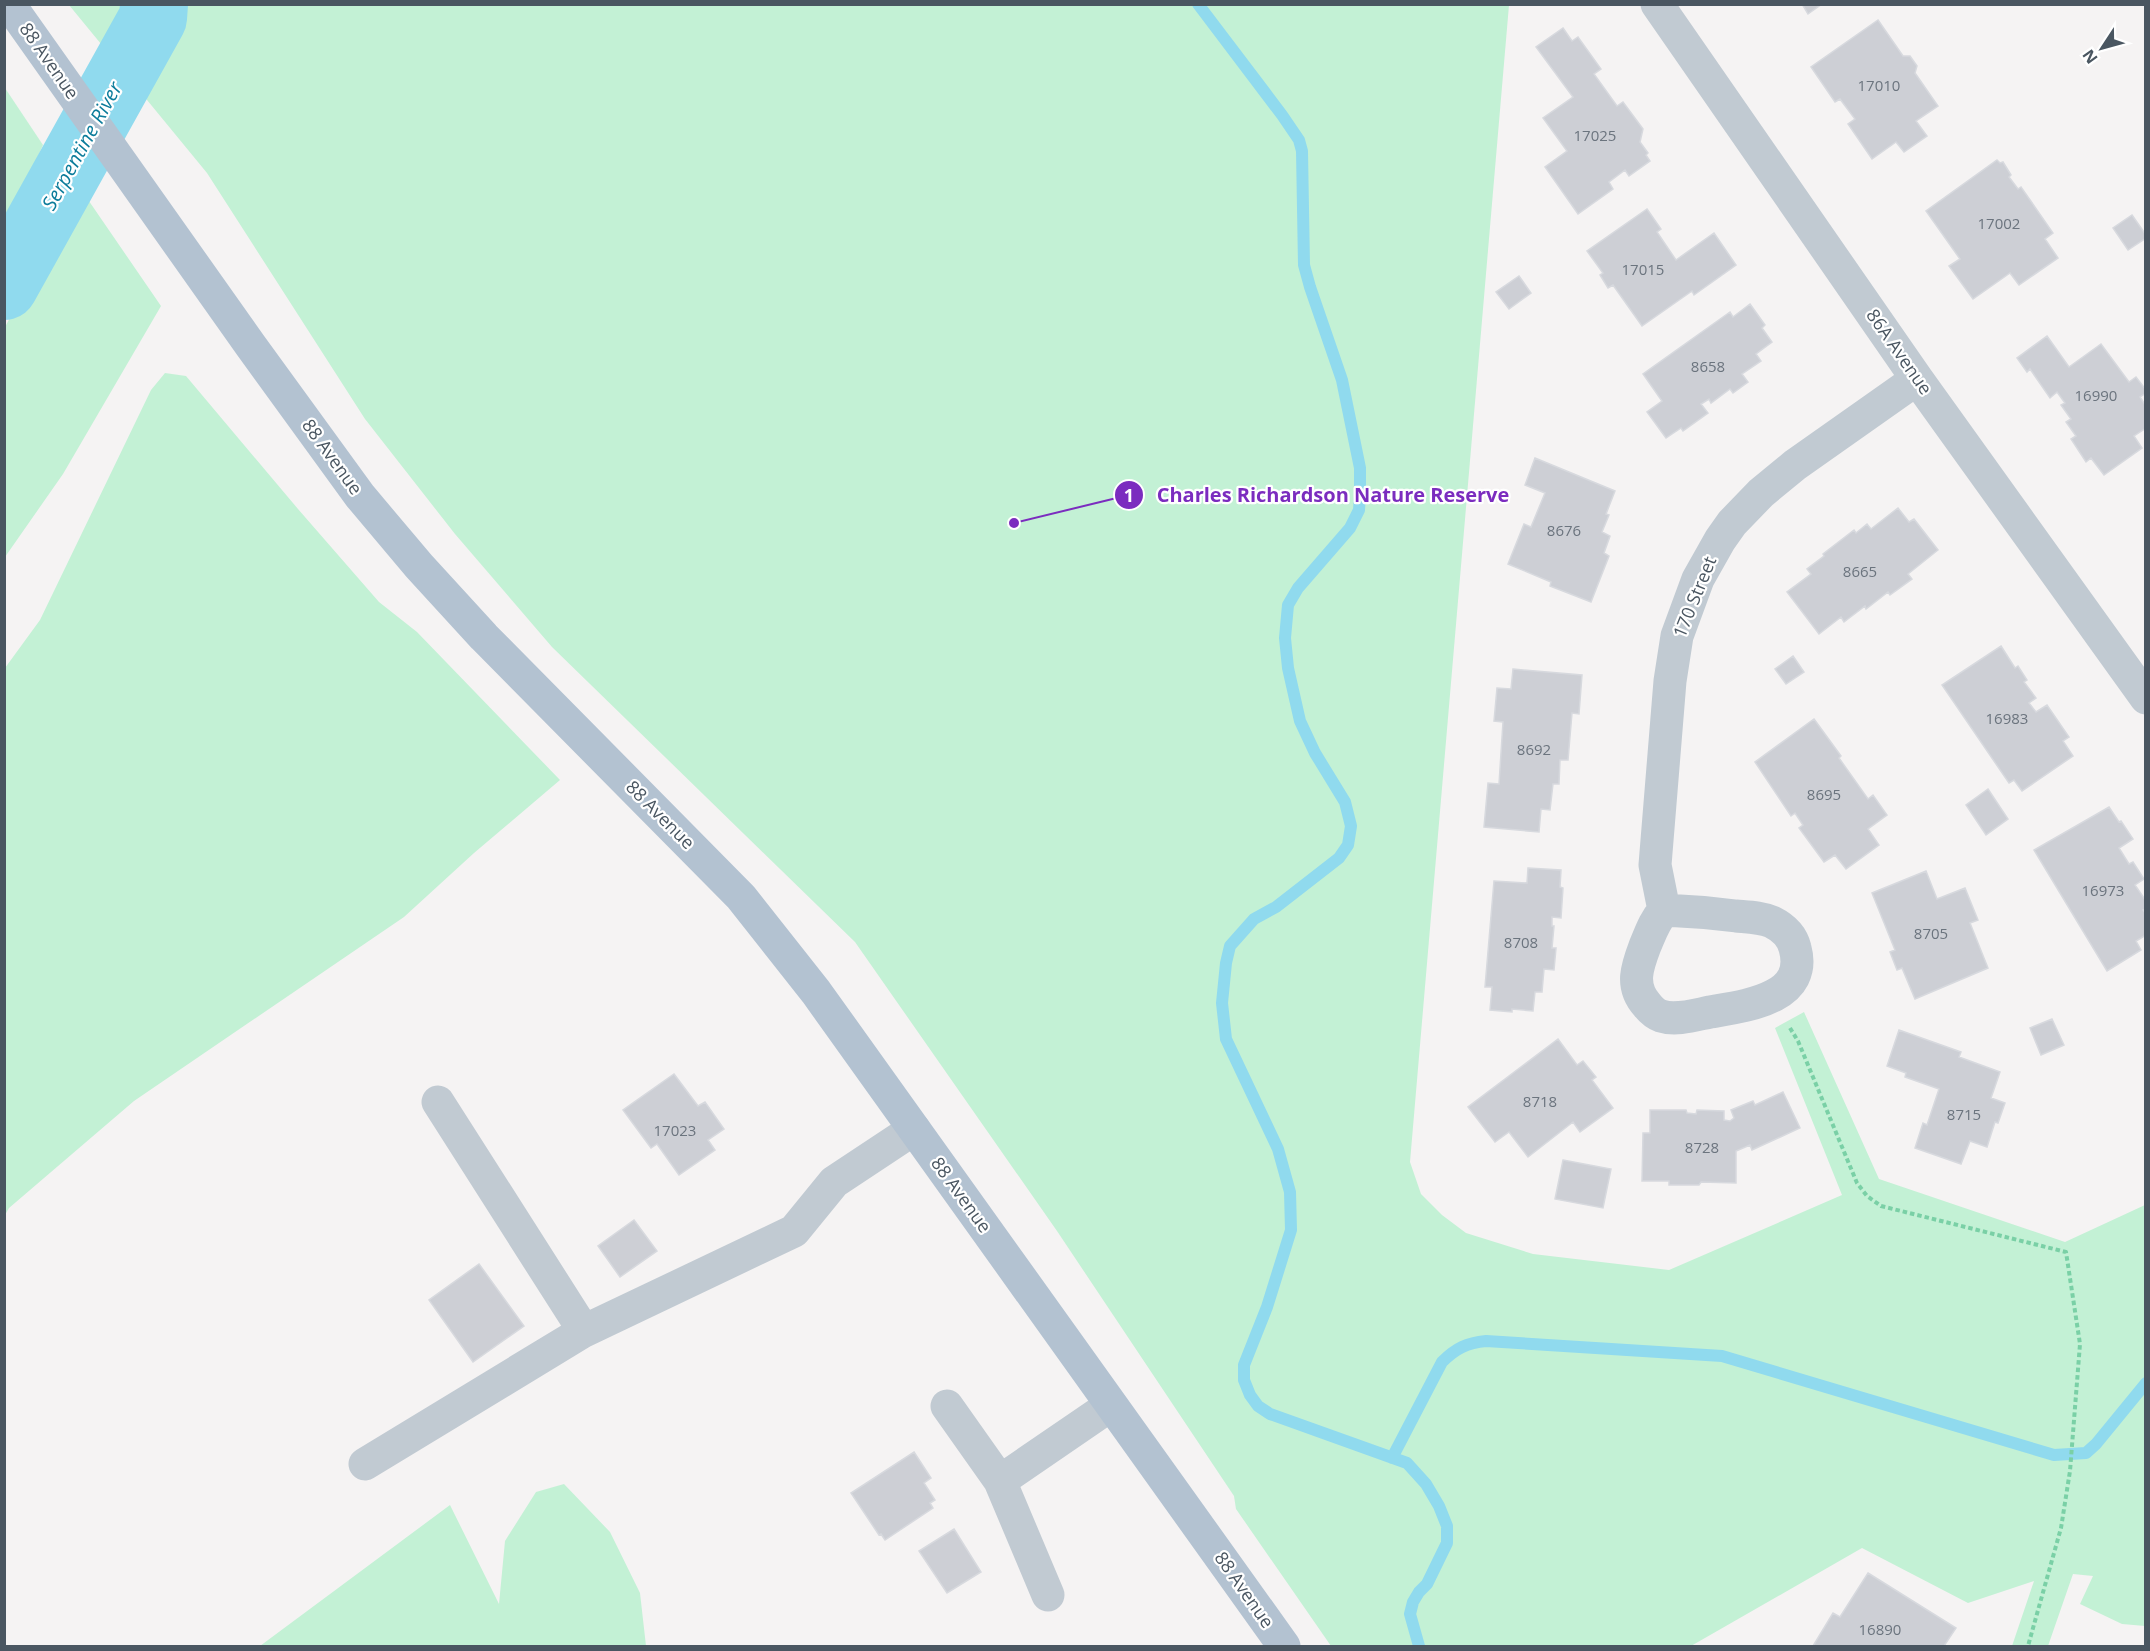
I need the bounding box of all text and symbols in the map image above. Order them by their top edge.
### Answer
street label: 88 Avenue [15,18,85,103]
north arrow [2072,18,2132,78]
text: N [2077,45,2103,69]
house number: 17010 [1858,75,1900,95]
water label: Serpentine River [35,76,129,215]
house number: 17025 [1574,125,1616,145]
house number: 17002 [1978,213,2020,233]
house number: 17015 [1622,259,1664,279]
street label: 86A Avenue [1862,304,1938,399]
house number: 8658 [1691,356,1725,376]
house number: 16990 [2075,385,2117,405]
street label: 88 Avenue [297,414,368,499]
callout: Charles Richardson Nature Reserve [1114,476,1521,514]
text: Charles Richardson Nature Reserve [1157,481,1509,508]
text: 1 [1124,483,1134,507]
house number: 8676 [1547,520,1581,540]
street label: 170 Street [1667,552,1721,641]
house number: 8665 [1843,561,1877,581]
house number: 16983 [1986,708,2028,728]
house number: 8692 [1517,739,1551,759]
street label: 88 Avenue [621,775,700,854]
house number: 8695 [1807,784,1841,804]
house number: 16973 [2082,880,2124,900]
house number: 8705 [1914,923,1948,943]
house number: 8708 [1504,932,1538,952]
house number: 8718 [1523,1091,1557,1111]
house number: 8715 [1947,1104,1981,1124]
house number: 17023 [654,1120,696,1140]
house number: 8728 [1685,1137,1719,1157]
street label: 88 Avenue [926,1152,997,1237]
street label: 88 Avenue [1210,1547,1280,1632]
house number: 16890 [1859,1619,1901,1639]

